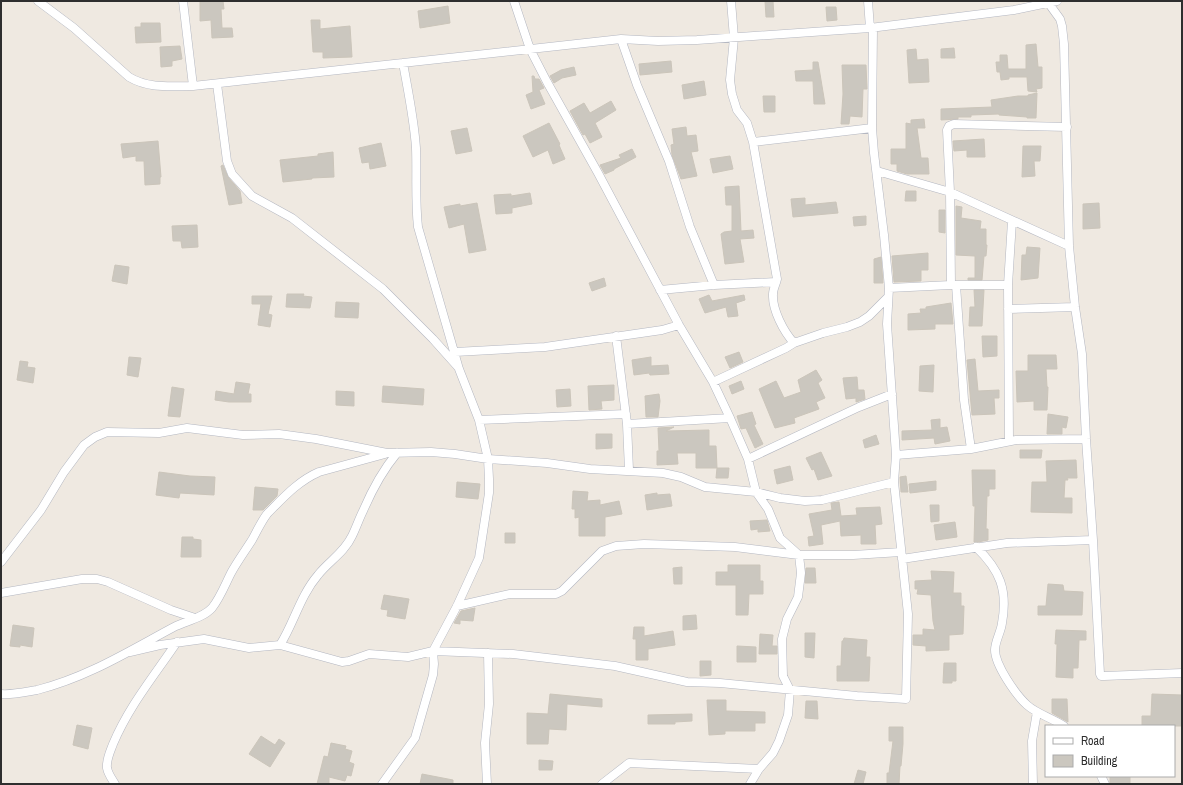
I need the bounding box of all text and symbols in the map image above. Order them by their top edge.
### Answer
legend [1045,725,1175,777]
text: Road [1081,733,1105,749]
text: Building [1081,753,1118,769]

